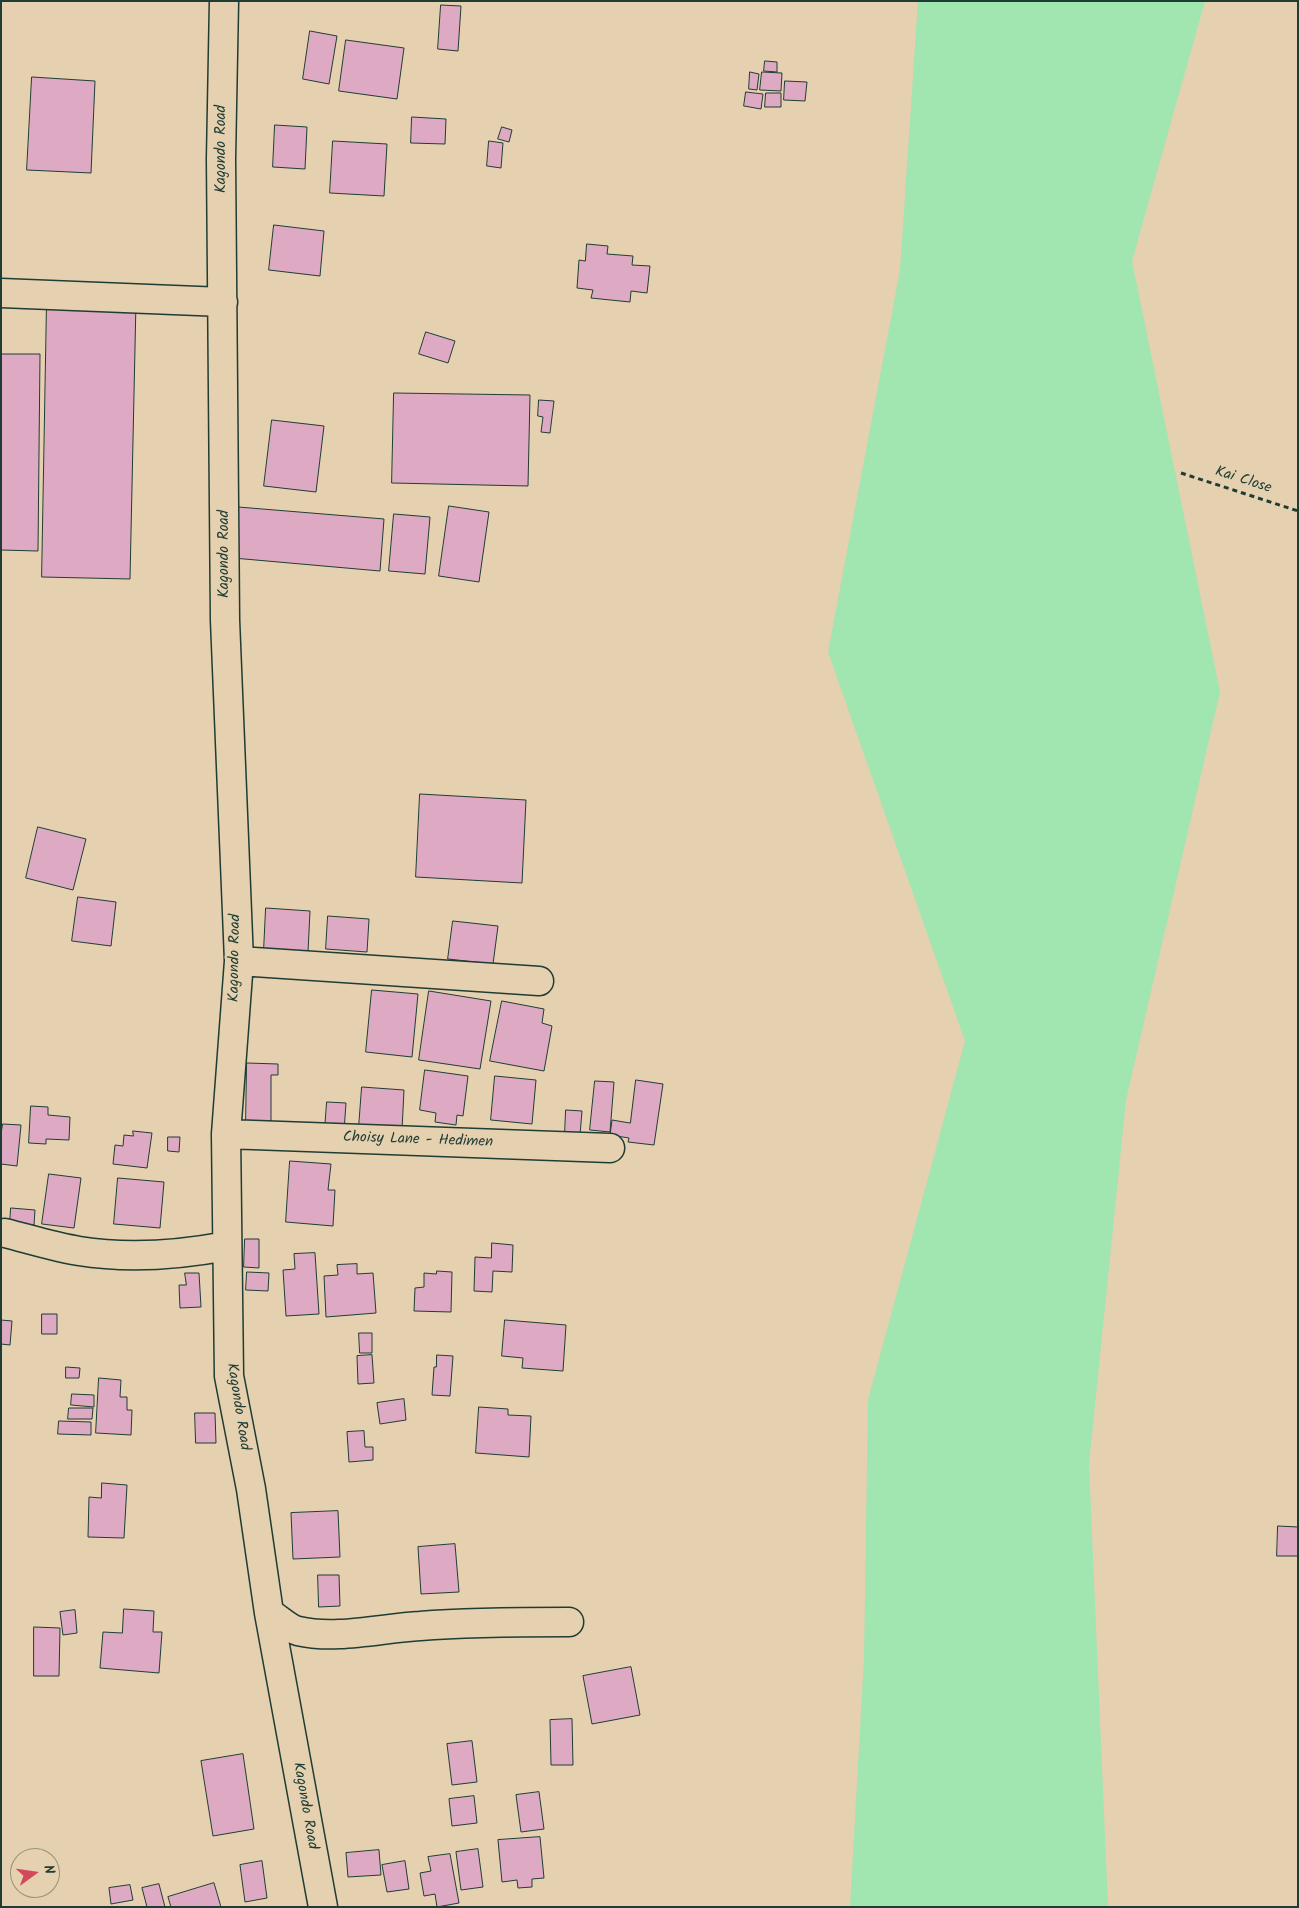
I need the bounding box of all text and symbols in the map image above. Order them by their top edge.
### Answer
street label: Kagondo Road [213,105,231,193]
street label: Kai Close [1213,463,1273,499]
street label: Kagondo Road [216,510,234,598]
street label: Kagondo Road [226,914,246,1002]
street label: Choisy Lane - Hedimen [343,1129,493,1153]
street label: Kagondo Road [221,1362,253,1452]
street label: Kagondo Road [287,1761,321,1851]
north arrow [10,1848,60,1898]
text: N [37,1863,60,1877]

